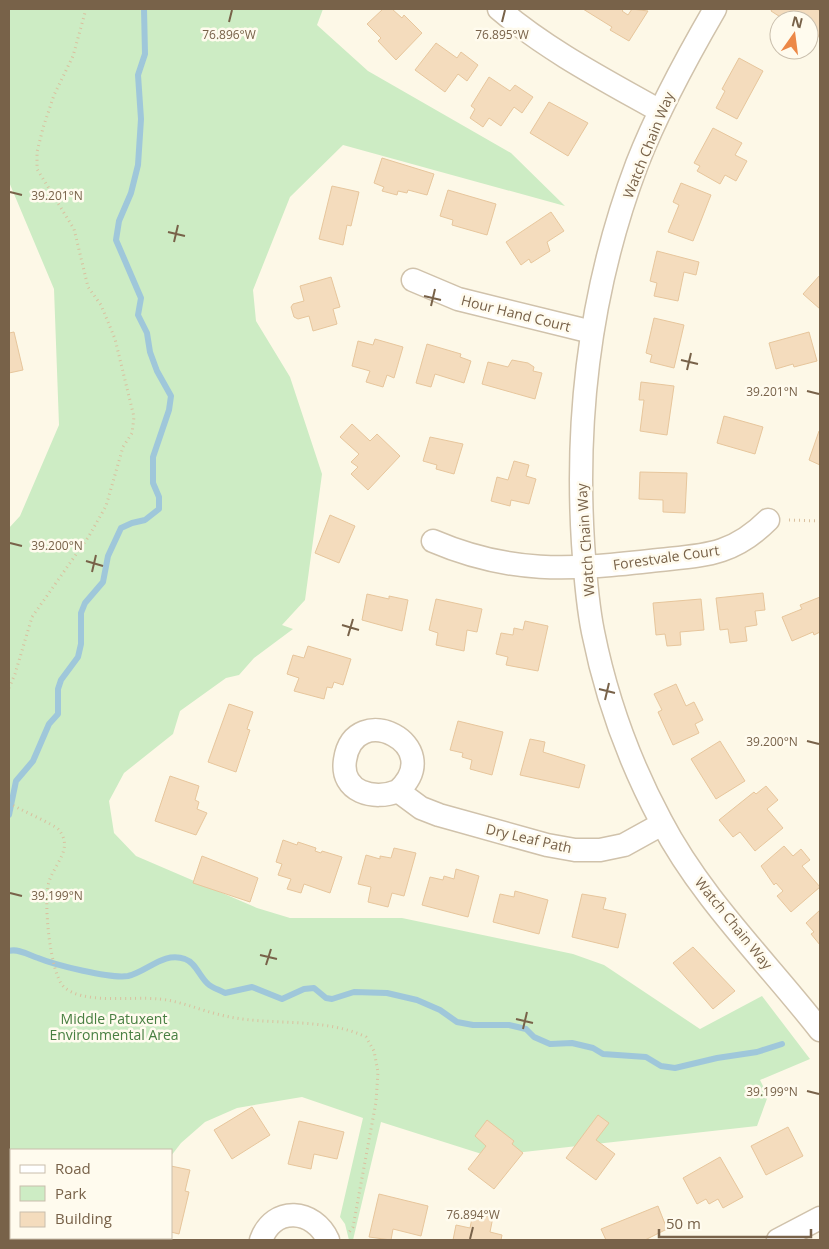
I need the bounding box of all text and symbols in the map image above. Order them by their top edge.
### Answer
north arrow [769,10,819,60]
text: N [789,11,805,32]
text: 76.896°W [202,26,256,43]
text: 76.895°W [475,26,529,43]
street label: Watch Chain Way [618,88,678,201]
text: 39.201°N [31,187,83,204]
street label: Hour Hand Court [459,290,573,336]
text: 39.201°N [746,383,798,400]
street label: Watch Chain Way [572,482,598,597]
text: 39.200°N [31,537,83,554]
street label: Forestvale Court [612,540,720,574]
text: 39.200°N [746,733,798,750]
street label: Dry Leaf Path [484,819,574,857]
street label: Watch Chain Way [691,873,778,974]
text: 39.199°N [31,887,83,904]
park label: Middle Patuxent Environmental Area [49,1009,179,1044]
text: 39.199°N [746,1083,798,1100]
legend [10,1149,172,1239]
text: Road [55,1158,91,1178]
text: Park [55,1183,86,1203]
text: 76.894°W [446,1206,500,1223]
scale bar [659,1206,812,1238]
text: Building [55,1208,112,1228]
text: 50 m [666,1213,701,1233]

